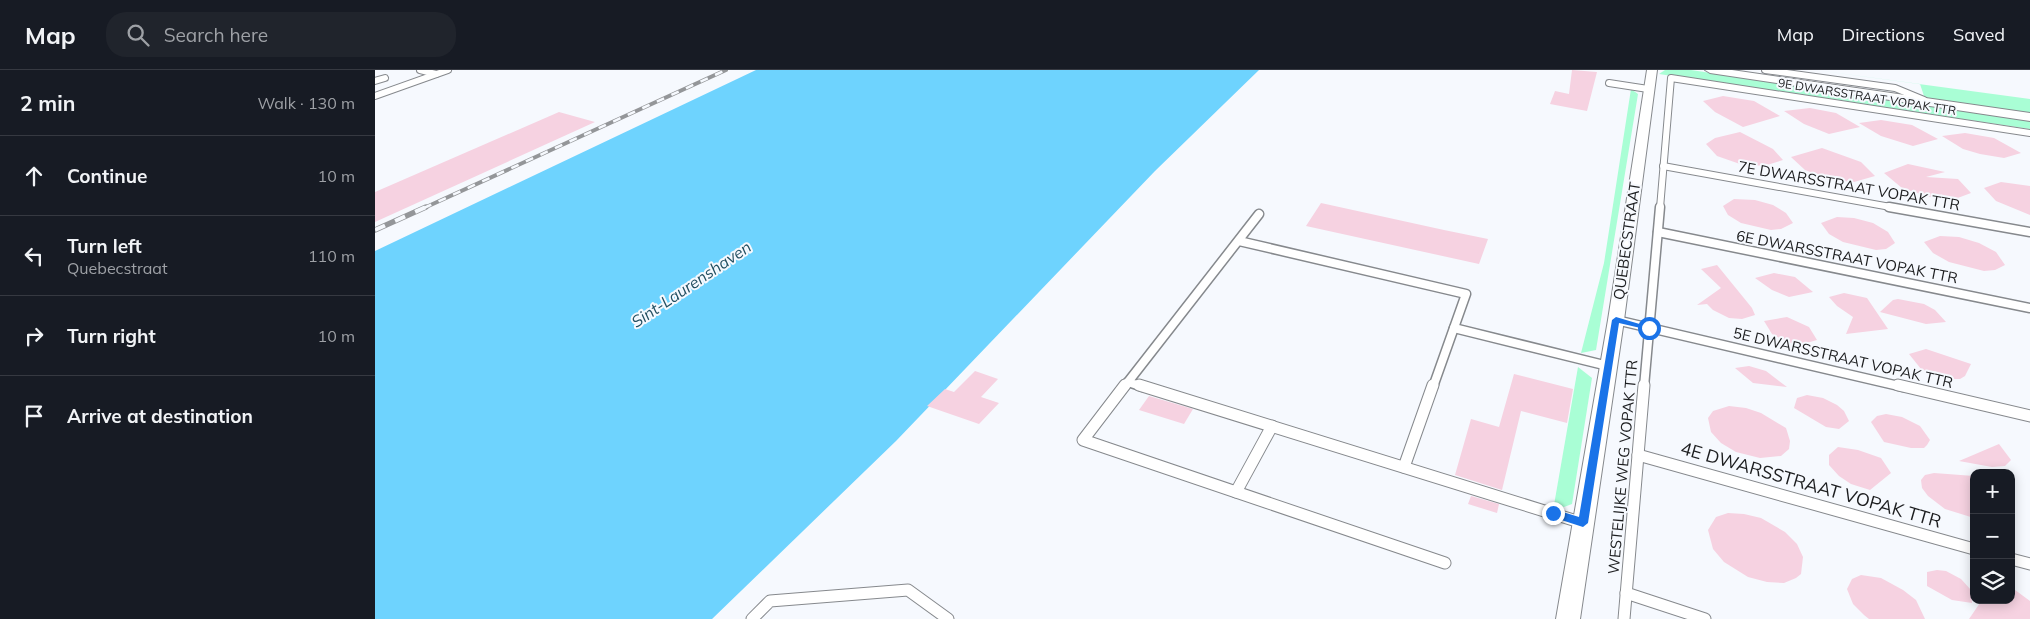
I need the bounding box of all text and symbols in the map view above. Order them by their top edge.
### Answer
search box [106,12,456,57]
text: Map [25,20,76,50]
icon: search [124,21,152,49]
text: Search here [164,23,268,47]
text: Map [1777,23,1814,46]
text: Directions [1842,23,1925,46]
text: Saved [1953,23,2005,46]
street label: 9E DWARSSTRAAT VOPAK TTR [1777,75,1957,118]
text: 2 min [20,90,75,116]
text: Walk · 130 m [257,93,355,113]
street label: 7E DWARSSTRAAT VOPAK TTR [1737,157,1962,214]
icon: ahead [20,162,48,190]
text: Continue [67,164,147,188]
text: 10 m [318,166,355,186]
street label: QUEBECSTRAAT [1609,181,1644,301]
street label: 6E DWARSSTRAAT VOPAK TTR [1735,226,1959,287]
text: Turn left [67,234,142,258]
water label: Sint-Laurenshaven [627,237,755,331]
icon: left [20,242,48,270]
text: 110 m [308,246,355,266]
text: Quebecstraat [67,258,168,278]
route start [1638,317,1661,340]
icon: right [20,322,48,350]
street label: 5E DWARSSTRAAT VOPAK TTR [1731,323,1955,392]
text: Turn right [67,324,156,348]
text: 10 m [318,326,355,346]
street label: WESTELIJKE WEG VOPAK TTR [1604,359,1641,575]
icon: arrive [20,402,48,430]
text: Arrive at destination [67,404,253,428]
street label: 4E DWARSSTRAAT VOPAK TTR [1678,436,1944,533]
map controls [1970,469,2015,604]
button: + [1970,469,2015,514]
route end [1542,502,1565,525]
button: − [1970,514,2015,559]
button: layers [1970,559,2015,604]

